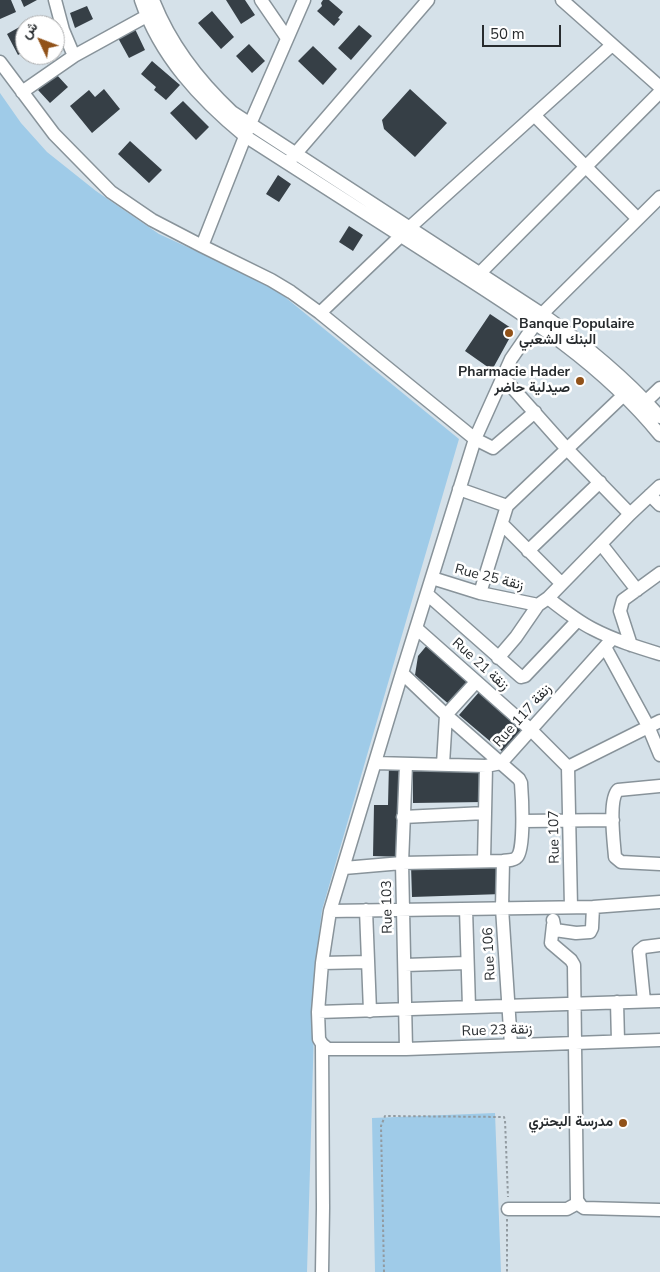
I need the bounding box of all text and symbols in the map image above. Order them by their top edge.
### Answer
north arrow [15,15,65,65]
scale bar [485,15,564,47]
text: ش [17,17,42,43]
text: 50 m [490,24,525,44]
place label: Banque Populaire البنك الشعبي [519,317,634,350]
marker: Banque Populaire البنك الشعبي [503,327,515,339]
place label: Pharmacie Hader صيدلية حاضر [458,365,570,398]
marker: Pharmacie Hader صيدلية حاضر [574,375,586,387]
street label: Rue 25 زنقة [453,561,525,595]
street label: Rue 21 زنقة [448,635,512,695]
street label: Rue 117 زنقة [490,681,556,751]
street label: Rue 107 [546,810,564,864]
street label: Rue 103 [379,880,397,934]
street label: Rue 106 [480,927,500,981]
street label: Rue 23 زنقة [461,1021,533,1041]
place label: مدرسة البحتري [529,1115,613,1131]
marker: مدرسة البحتري [617,1117,629,1129]

